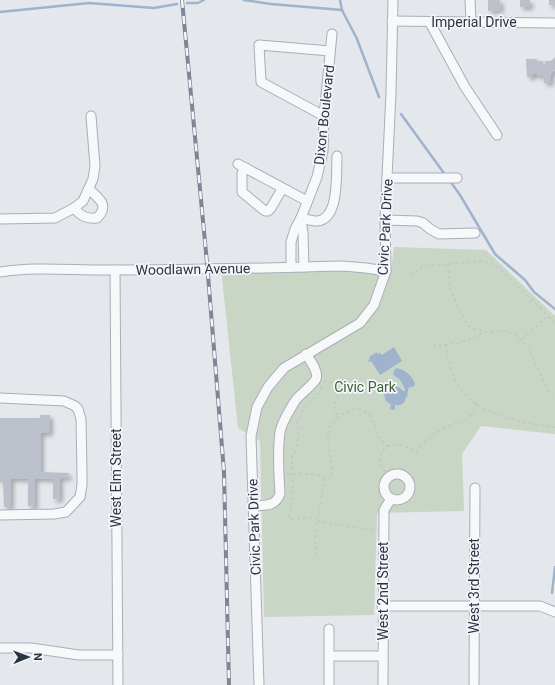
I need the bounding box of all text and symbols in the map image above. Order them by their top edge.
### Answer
street label: Imperial Drive [431,14,517,30]
street label: Dixon Boulevard [311,64,337,166]
street label: Civic Park Drive [374,178,396,276]
street label: Woodlawn Avenue [136,260,250,278]
park label: Civic Park [334,379,397,395]
street label: West Elm Street [108,428,124,527]
street label: Civic Park Drive [244,478,264,576]
street label: West 3rd Street [466,538,482,634]
street label: West 2nd Street [375,541,391,640]
north arrow [8,637,48,677]
text: N [31,653,44,661]

